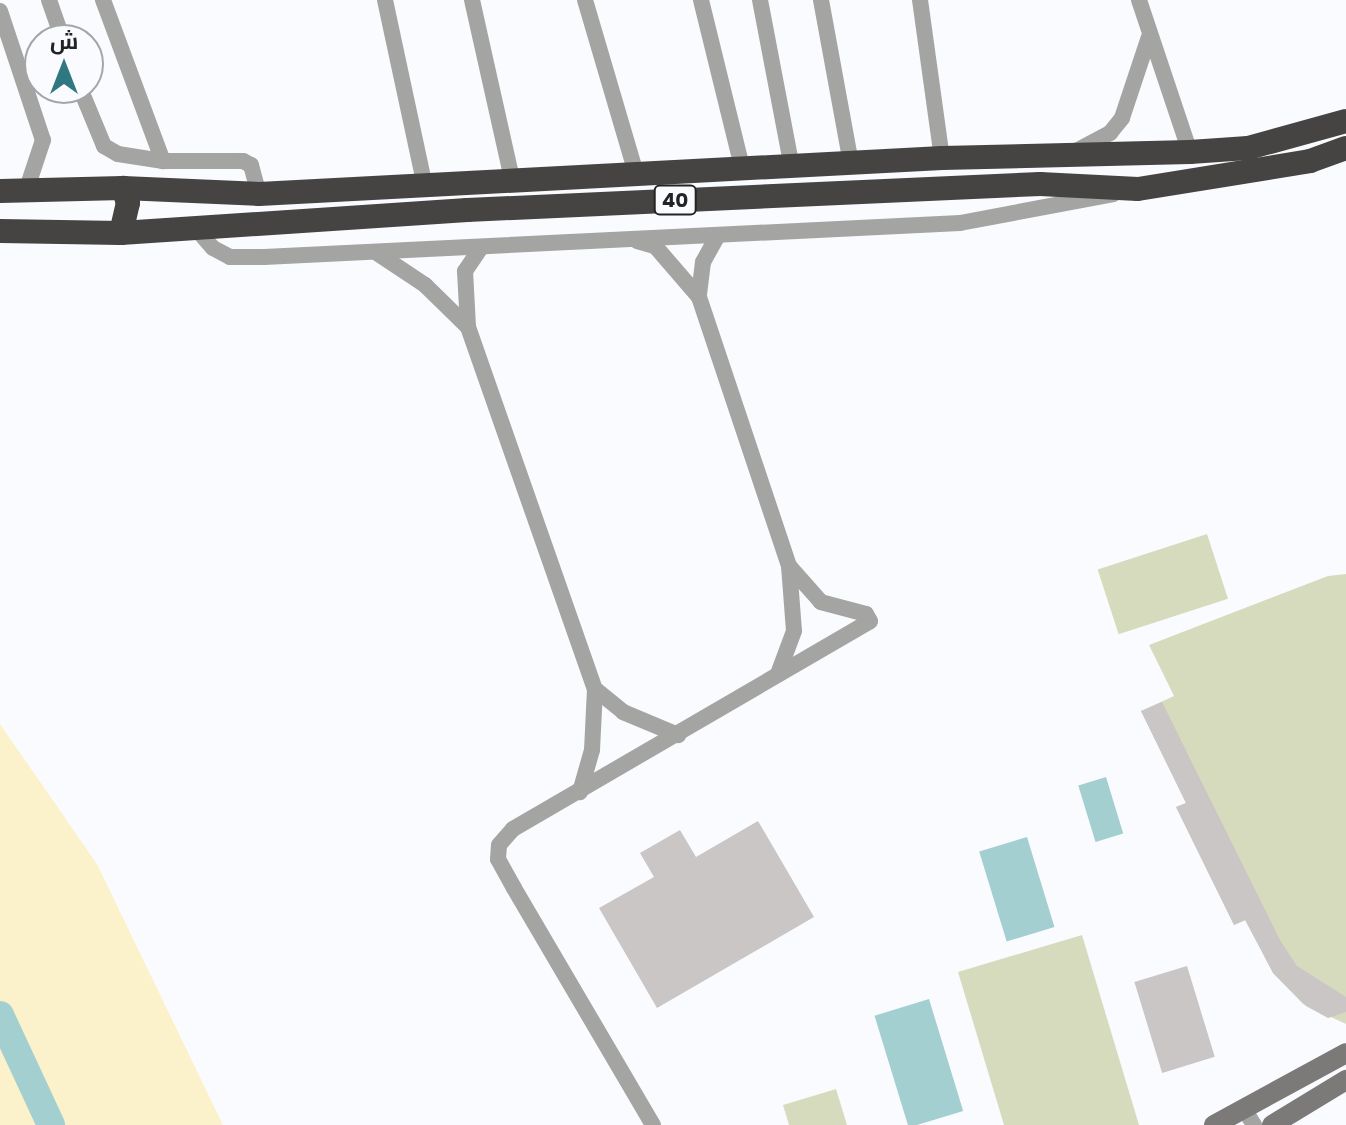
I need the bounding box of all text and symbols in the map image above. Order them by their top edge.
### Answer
north arrow [24,24,104,104]
text: ش [50,26,78,57]
road number: 40 [653,184,697,216]

